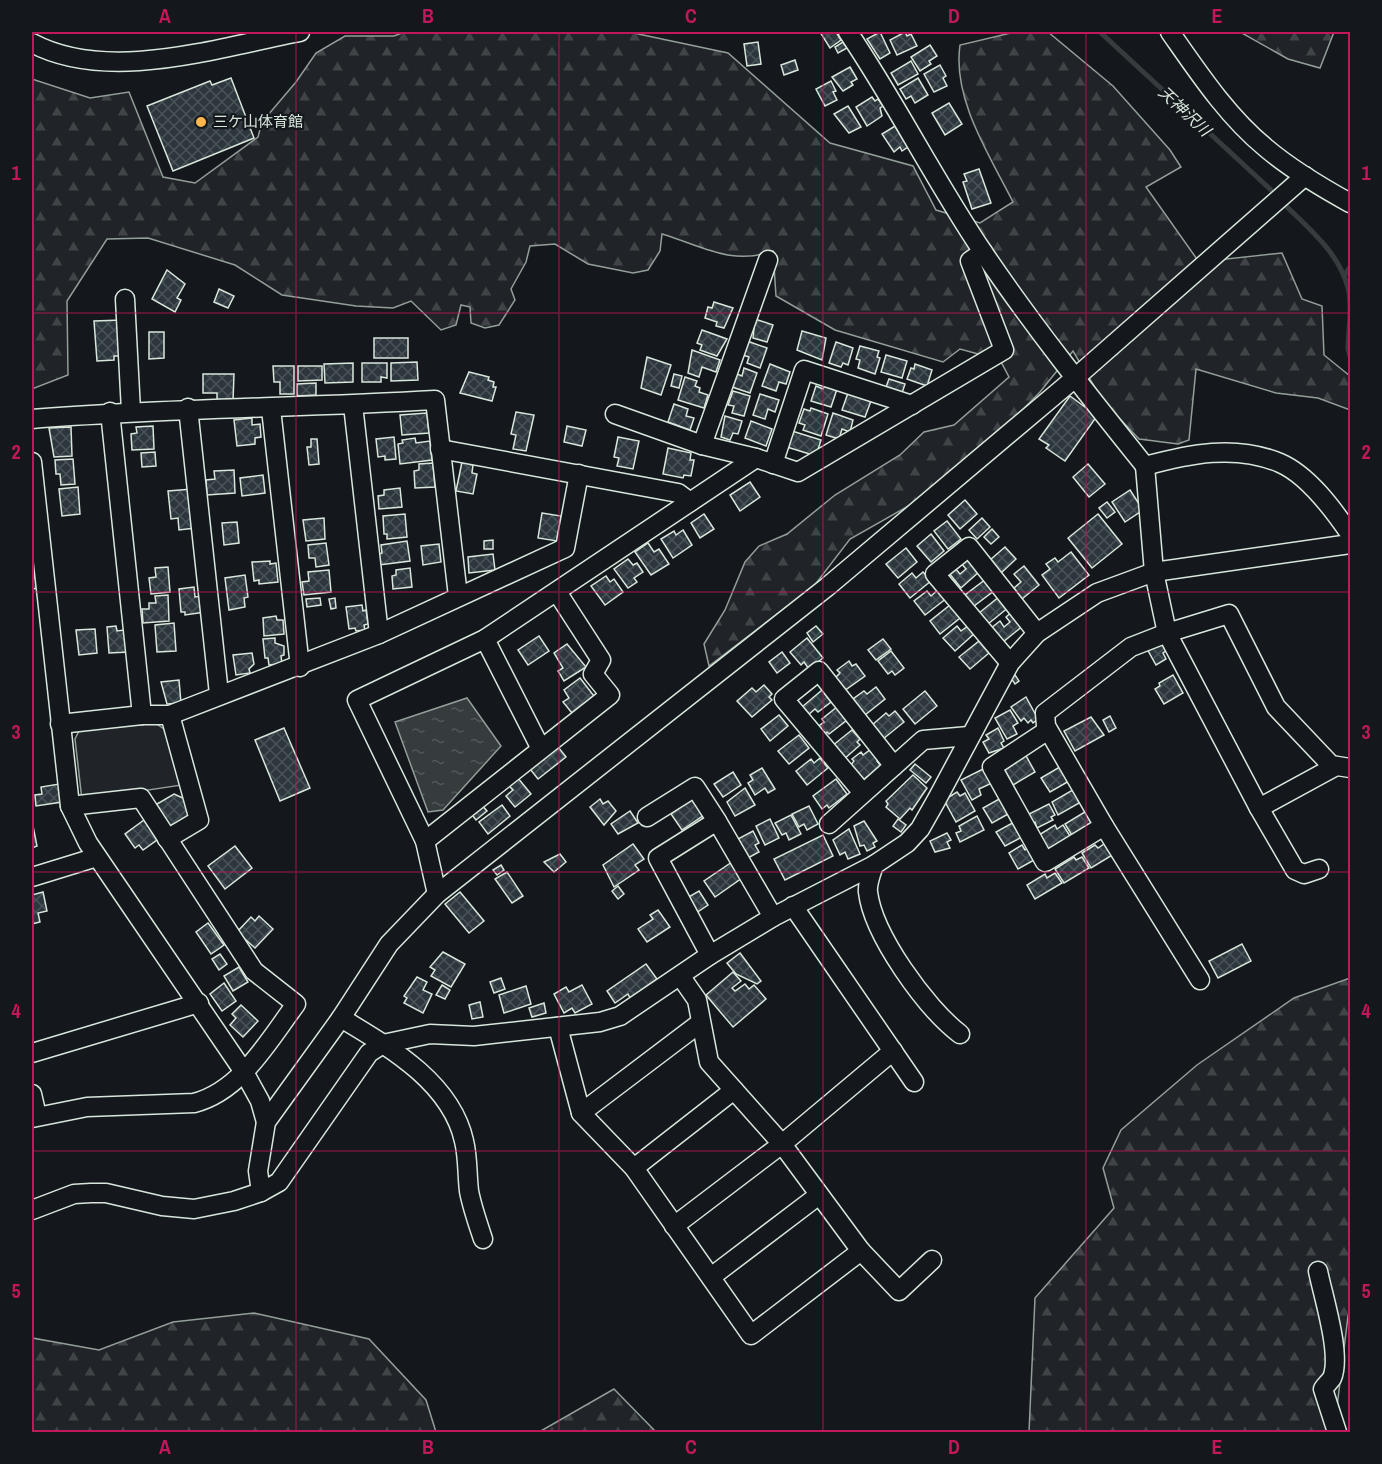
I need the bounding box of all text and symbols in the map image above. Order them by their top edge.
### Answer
text: A [159,2,171,29]
text: B [422,2,434,29]
text: C [685,2,697,29]
text: D [948,2,960,29]
text: E [1212,2,1223,29]
water label: 天神沢川 [1154,81,1217,142]
place label: 三ケ山体育館 [213,111,303,132]
marker: 三ケ山体育館 [194,115,208,129]
text: 1 [11,159,21,186]
text: 1 [1361,159,1371,186]
text: 2 [11,438,21,465]
text: 2 [1361,438,1371,465]
text: 3 [11,718,21,745]
text: 3 [1361,718,1371,745]
text: 4 [11,997,21,1024]
text: 4 [1361,997,1371,1024]
text: 5 [11,1277,21,1304]
text: 5 [1361,1277,1371,1304]
text: A [159,1433,171,1460]
text: B [422,1433,434,1460]
text: C [685,1433,697,1460]
text: D [948,1433,960,1460]
text: E [1212,1433,1223,1460]

